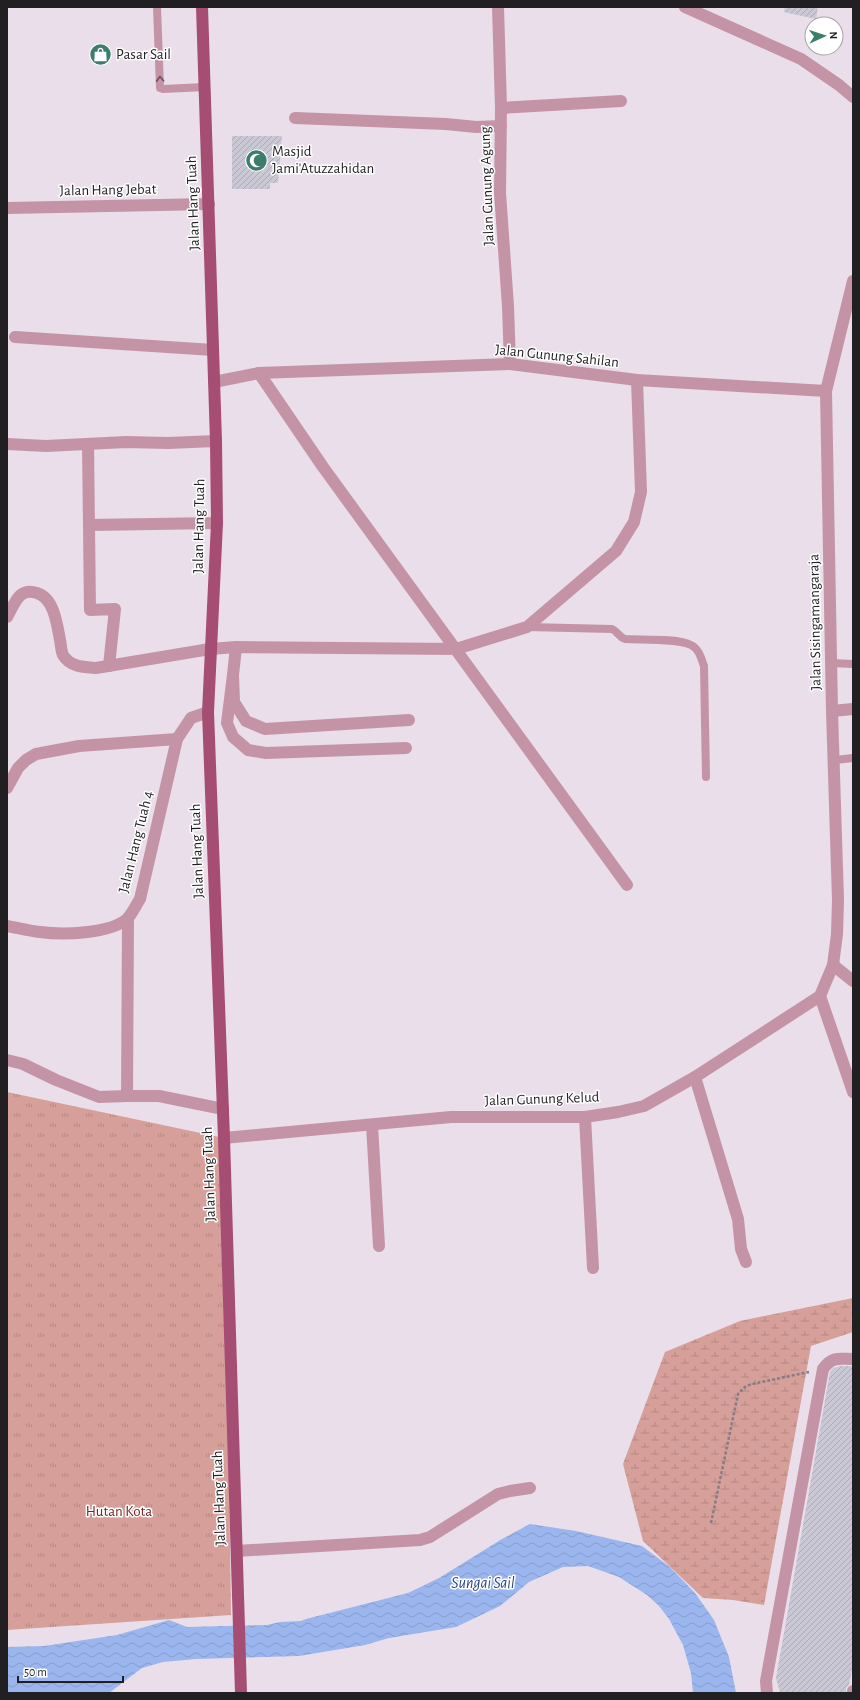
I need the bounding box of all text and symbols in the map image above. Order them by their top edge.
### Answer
north arrow [804,16,844,56]
text: N [828,31,839,40]
shop icon: Pasar Sail [87,41,113,67]
place label: Pasar Sail [116,47,171,62]
one-way arrow [156,76,164,82]
street label: Jalan Gunung Agung [477,125,497,246]
place label: Masjid Jami'Atuzzahidan [272,144,374,176]
mosque icon: Masjid Jami'Atuzzahidan [243,147,269,173]
street label: Jalan Hang Tuah [184,155,202,251]
street label: Jalan Hang Jebat [59,182,157,198]
street label: Jalan Gunung Sahilan [494,342,620,370]
street label: Jalan Hang Tuah [191,478,207,574]
street label: Jalan Sisingamangaraja [806,554,824,690]
street label: Jalan Hang Tuah 4 [116,789,156,895]
street label: Jalan Hang Tuah [188,803,206,899]
street label: Jalan Gunung Kelud [484,1089,600,1108]
street label: Jalan Hang Tuah [200,1126,218,1222]
street label: Jalan Hang Tuah [210,1450,228,1546]
park label: Hutan Kota [86,1504,152,1519]
water label: Sungai Sail [451,1575,515,1591]
scale bar [18,1658,123,1684]
text: 50 m [24,1666,47,1678]

